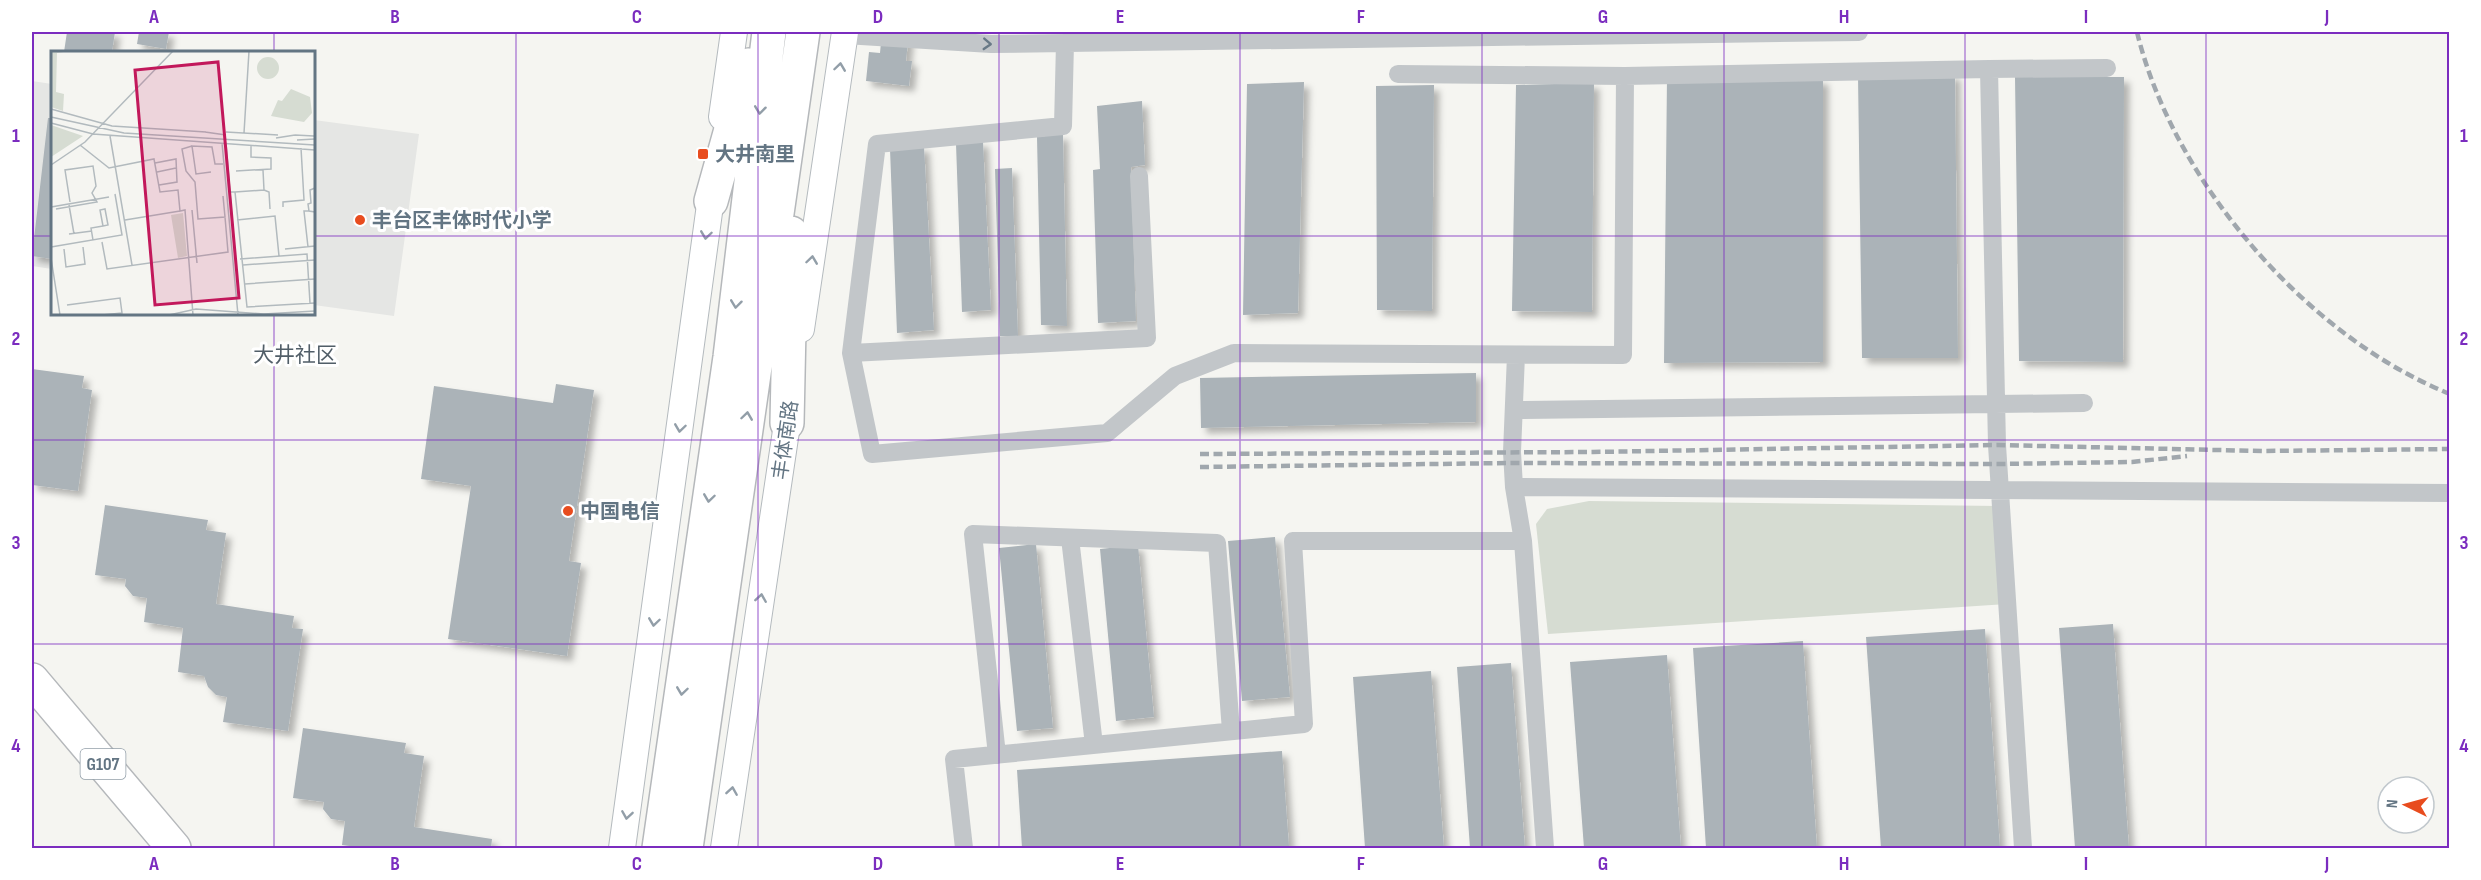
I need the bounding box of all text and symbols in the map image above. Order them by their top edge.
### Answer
text: A [148,5,159,29]
text: B [390,5,400,29]
text: C [632,5,642,29]
text: D [873,5,883,29]
text: E [1116,5,1124,29]
text: F [1357,5,1365,29]
text: G [1598,5,1608,29]
text: H [1839,5,1849,29]
text: I [2084,5,2088,29]
text: J [2324,5,2329,29]
one-way arrow [982,37,991,50]
inset map [51,51,315,315]
one-way arrow [833,62,845,71]
one-way arrow [754,106,766,115]
text: 1 [12,124,20,148]
text: 1 [2460,124,2468,148]
place label: 大井南里 [715,143,795,167]
marker: 大井南里 [696,147,710,161]
place label: 丰台区丰体时代小学 [372,209,552,233]
marker: 丰台区丰体时代小学 [353,213,367,227]
one-way arrow [701,231,713,240]
one-way arrow [805,255,817,264]
one-way arrow [730,299,743,309]
text: 2 [12,327,20,351]
text: 2 [2460,327,2468,351]
district label: 大井社区 [253,343,337,368]
street label: 丰体南路 [769,399,803,481]
one-way arrow [741,412,753,421]
one-way arrow [675,424,687,433]
one-way arrow [704,493,716,502]
place label: 中国电信 [580,500,660,524]
marker: 中国电信 [561,504,575,518]
text: 3 [12,531,21,555]
text: 3 [2460,531,2469,555]
one-way arrow [755,593,767,602]
one-way arrow [649,617,661,626]
one-way arrow [676,686,688,695]
text: 4 [11,734,21,758]
text: 4 [2459,734,2469,758]
road number: G107 [80,749,126,779]
north arrow [2376,775,2436,835]
one-way arrow [726,786,738,795]
text: N [2383,799,2402,809]
one-way arrow [621,809,634,819]
text: A [148,852,159,876]
text: B [390,852,400,876]
text: C [632,852,642,876]
text: D [873,852,883,876]
text: E [1116,852,1124,876]
text: F [1357,852,1365,876]
text: G [1598,852,1608,876]
text: H [1839,852,1849,876]
text: I [2084,852,2088,876]
text: J [2324,852,2329,876]

